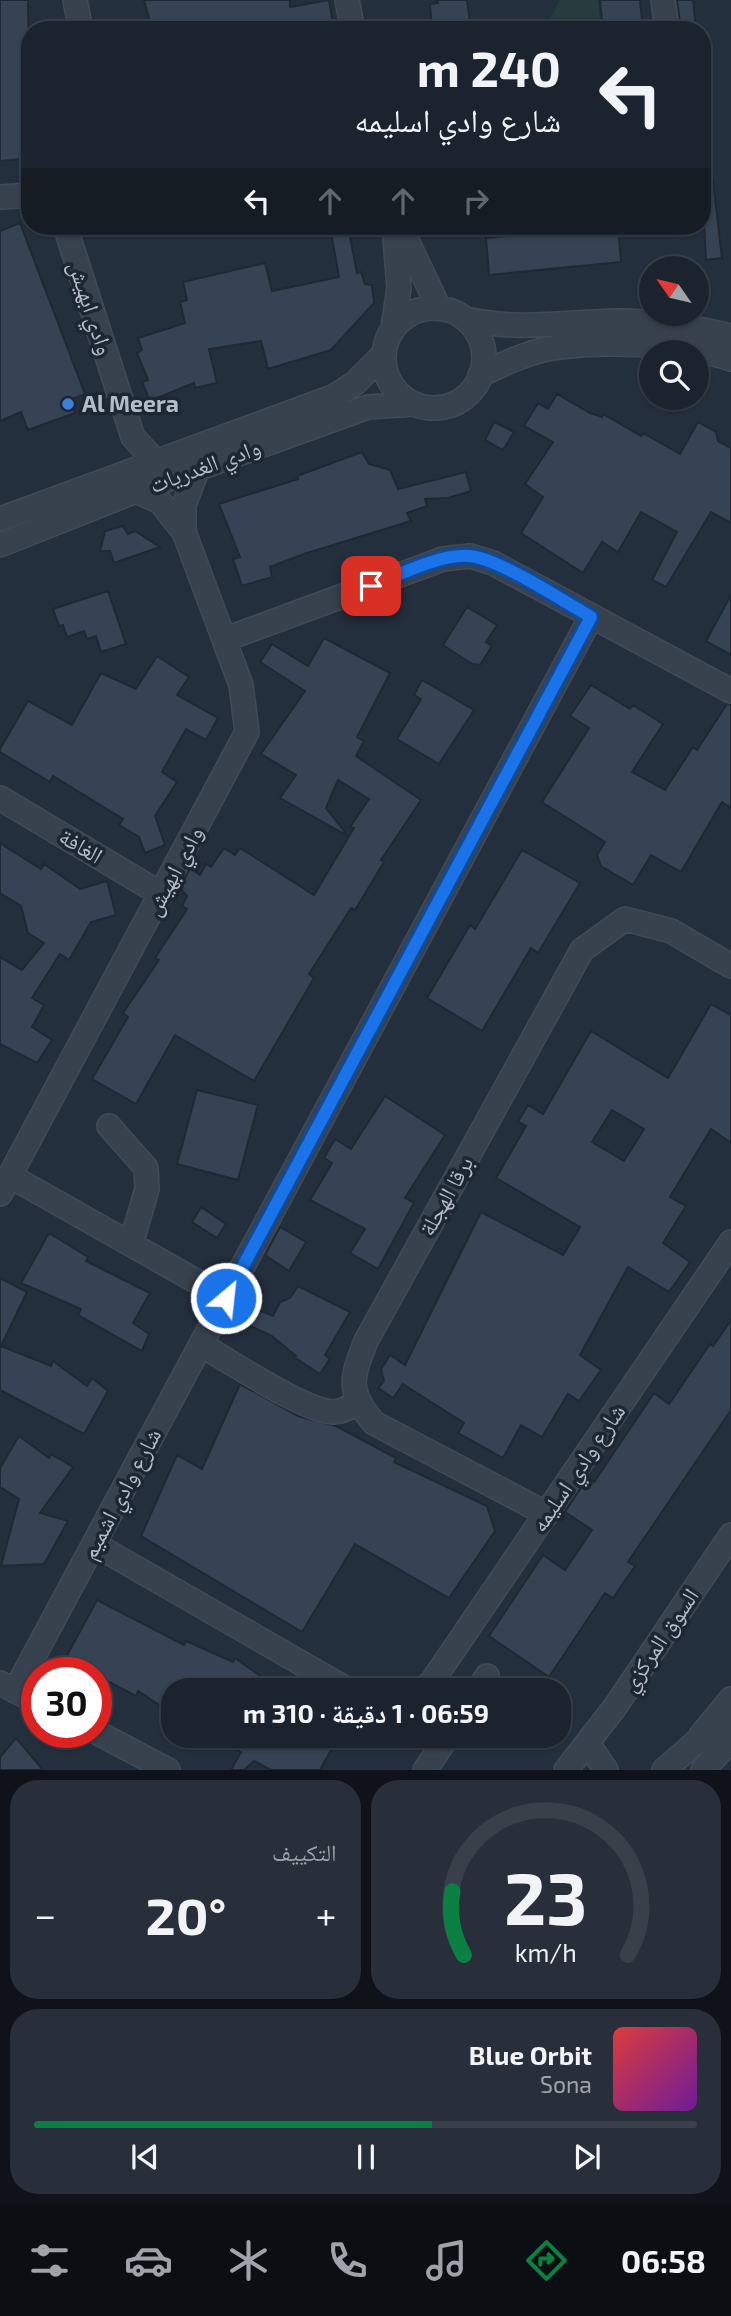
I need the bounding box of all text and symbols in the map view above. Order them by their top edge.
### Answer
text: 240 m [417,38,561,97]
icon: left [585,49,676,140]
text: شارع وادي اسليمه [355,100,561,138]
icon: left [238,182,276,220]
icon: ahead [311,182,349,220]
icon: ahead [384,182,422,220]
icon: right [457,182,495,220]
north arrow [639,256,709,326]
map controls [639,256,709,410]
street label: وادي ابهيش [58,257,120,360]
button: search [639,340,709,410]
place label: Al Meera [82,389,179,417]
marker: Al Meera [60,396,76,412]
street label: وادي الغدريات [145,432,266,504]
pin [341,556,401,616]
icon: arrive [352,567,390,605]
street label: الغافة [55,821,108,869]
street label: وادي ابهيش [138,821,213,923]
street label: برقا الهجلة [412,1151,479,1241]
position arrow [189,1261,263,1335]
street label: شارع وادي اسليمه [524,1398,635,1540]
street label: شارع وادي اشميم [74,1423,172,1567]
street label: السوق المركزي [614,1582,709,1700]
speed limit sign: 30 [21,1657,112,1748]
text: 06:59 · 1 دقيقة · 310 m [243,1697,489,1728]
text: التكييف [272,1838,337,1866]
text: 23 [504,1853,588,1941]
text: 20° [145,1883,226,1945]
text: − [34,1891,56,1937]
text: + [316,1891,336,1937]
text: km/h [515,1937,577,1967]
text: Blue Orbit [469,2039,592,2070]
text: Sona [540,2070,592,2098]
icon: previous [126,2138,164,2176]
icon: pause [347,2138,385,2176]
icon: next [568,2138,606,2176]
icon: filters [25,2236,74,2285]
icon: car [124,2236,173,2285]
icon: climate [224,2236,273,2285]
icon: phone [323,2236,372,2285]
icon: music [422,2236,471,2285]
icon: directions [522,2236,571,2285]
text: 06:58 [621,2241,706,2279]

